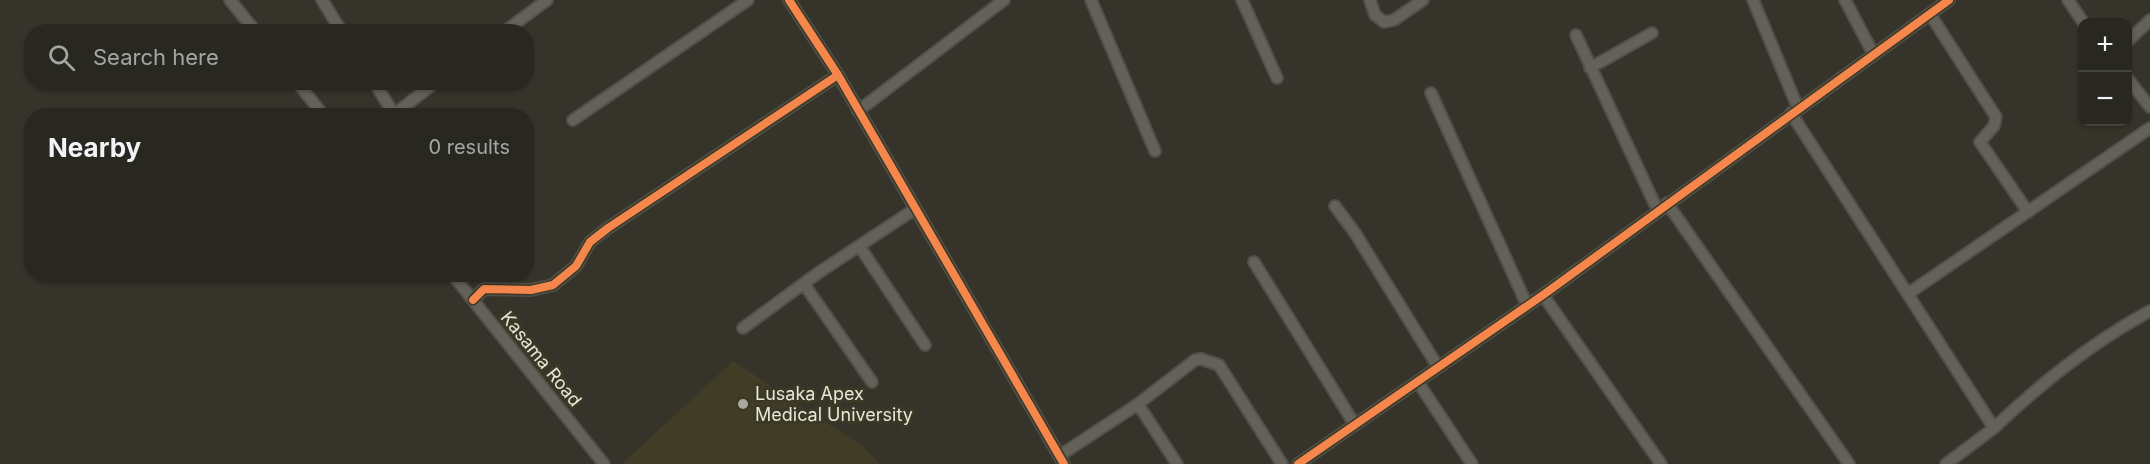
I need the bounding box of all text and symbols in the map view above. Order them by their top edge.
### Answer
map controls [2078,18,2132,126]
button: + [2078,18,2132,72]
search box [24,24,534,90]
icon: search [45,41,78,74]
text: Search here [93,44,219,70]
button: − [2078,72,2132,126]
text: Nearby [48,132,141,163]
text: 0 results [428,135,510,159]
street label: Kasama Road [497,307,586,410]
place label: Lusaka Apex Medical University [755,383,913,425]
marker: Lusaka Apex Medical University [736,397,750,411]

